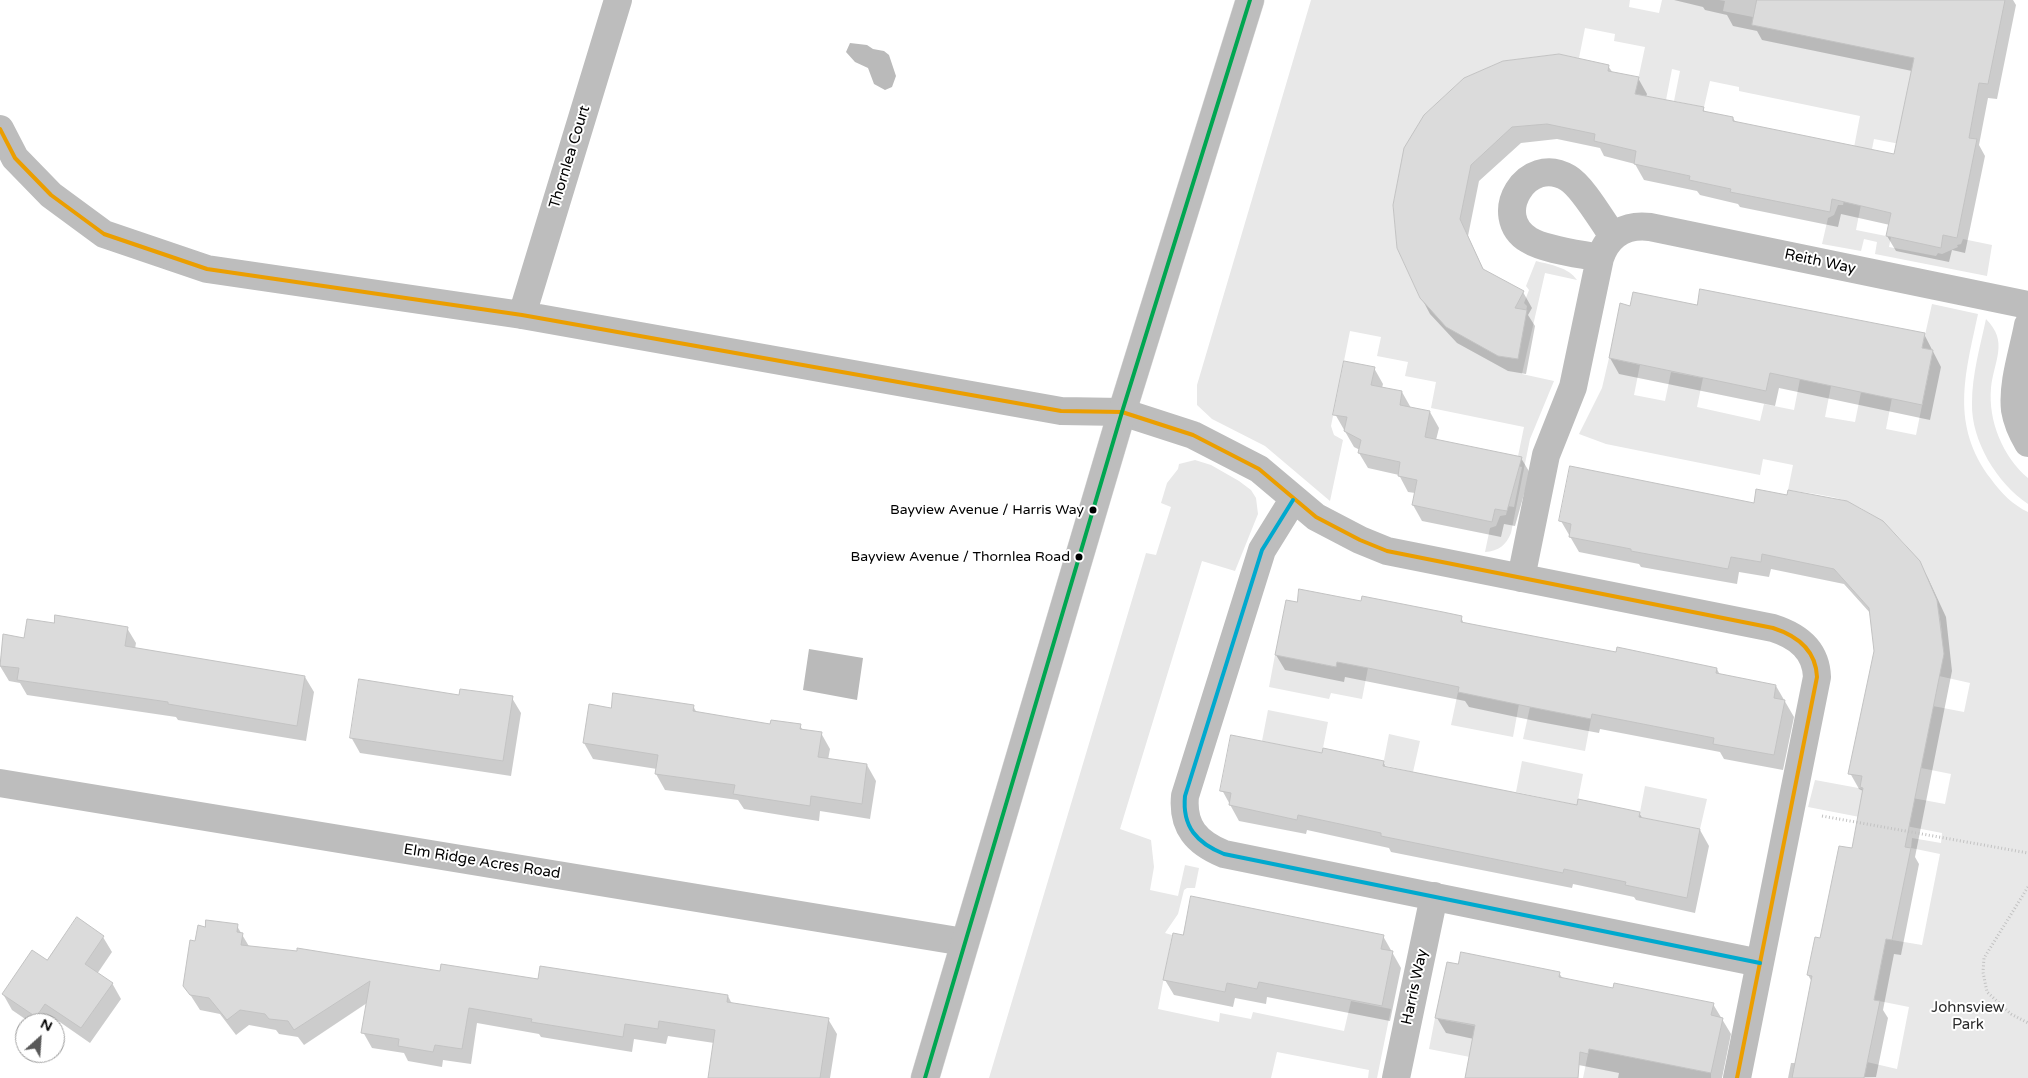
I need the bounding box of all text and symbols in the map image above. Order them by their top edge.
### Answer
street label: Thornlea Court [546,103,594,211]
street label: Reith Way [1783,246,1857,278]
place label: Bayview Avenue / Harris Way [890,502,1084,518]
marker: Bayview Avenue / Harris Way [1088,505,1098,515]
place label: Bayview Avenue / Thornlea Road [850,549,1070,565]
marker: Bayview Avenue / Thornlea Road [1074,552,1084,562]
street label: Elm Ridge Acres Road [402,841,562,883]
street label: Harris Way [1398,947,1432,1027]
park label: Johnsview Park [1931,999,2005,1034]
north arrow [15,1013,65,1063]
text: N [38,1015,55,1035]

